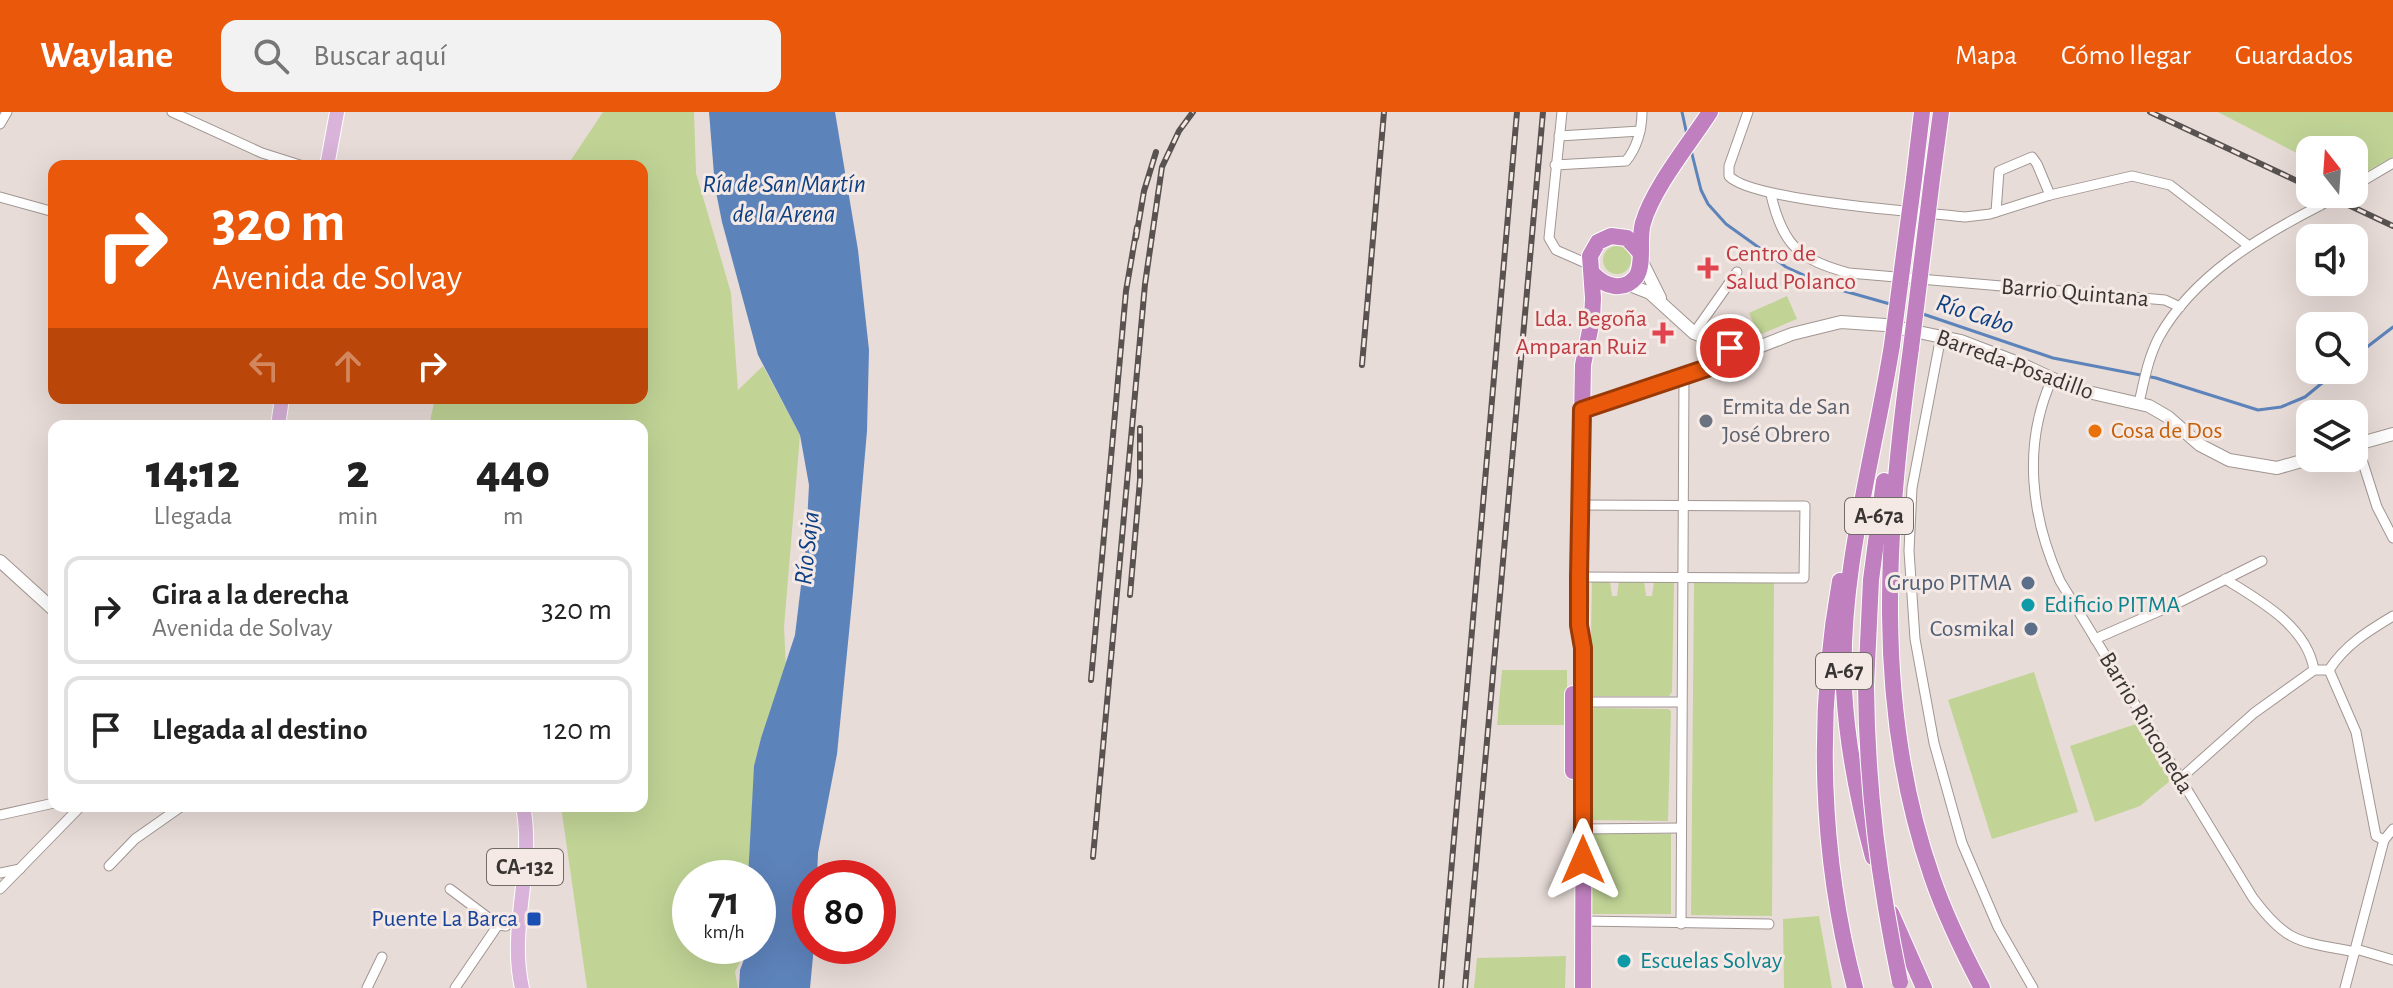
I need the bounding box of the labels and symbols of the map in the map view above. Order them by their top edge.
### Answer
north arrow [2296,136,2368,208]
water label: Ría de San Martín de la Arena [702,171,866,227]
place label: Centro de Salud Polanco [1726,242,1856,294]
marker: Centro de Salud Polanco [1697,257,1719,279]
street label: Barrio Quintana [2000,275,2150,311]
water label: Río Cabo [1933,289,2017,339]
place label: Lda. Begoña Amparan Ruiz [1516,307,1647,359]
pin [1696,314,1764,382]
marker: Lda. Begoña Amparan Ruiz [1654,324,1672,342]
street label: Barreda-Posadillo [1933,325,2097,405]
place label: Ermita de San José Obrero [1722,395,1850,447]
marker: Ermita de San José Obrero [1697,412,1715,430]
place label: Cosa de Dos [2111,419,2222,443]
marker: Cosa de Dos [2086,422,2104,440]
road number: A-67a [1845,498,1913,534]
water label: Río Saja [790,510,824,586]
place label: Grupo PITMA [1887,571,2012,595]
marker: Grupo PITMA [2019,574,2037,592]
place label: Edificio PITMA [2044,593,2181,617]
marker: Edificio PITMA [2019,596,2037,614]
place label: Cosmikal [1930,617,2015,641]
marker: Cosmikal [2022,620,2040,638]
street label: Barrio Rinconeda [2094,648,2198,798]
road number: A-67 [1816,653,1872,689]
position arrow [1541,818,1625,902]
road number: CA-132 [487,849,563,885]
speed limit sign: 80 [792,860,896,964]
place label: Puente La Barca [371,907,518,931]
marker: Puente La Barca [525,910,543,928]
place label: Escuelas Solvay [1640,949,1782,973]
marker: Escuelas Solvay [1615,952,1633,970]

